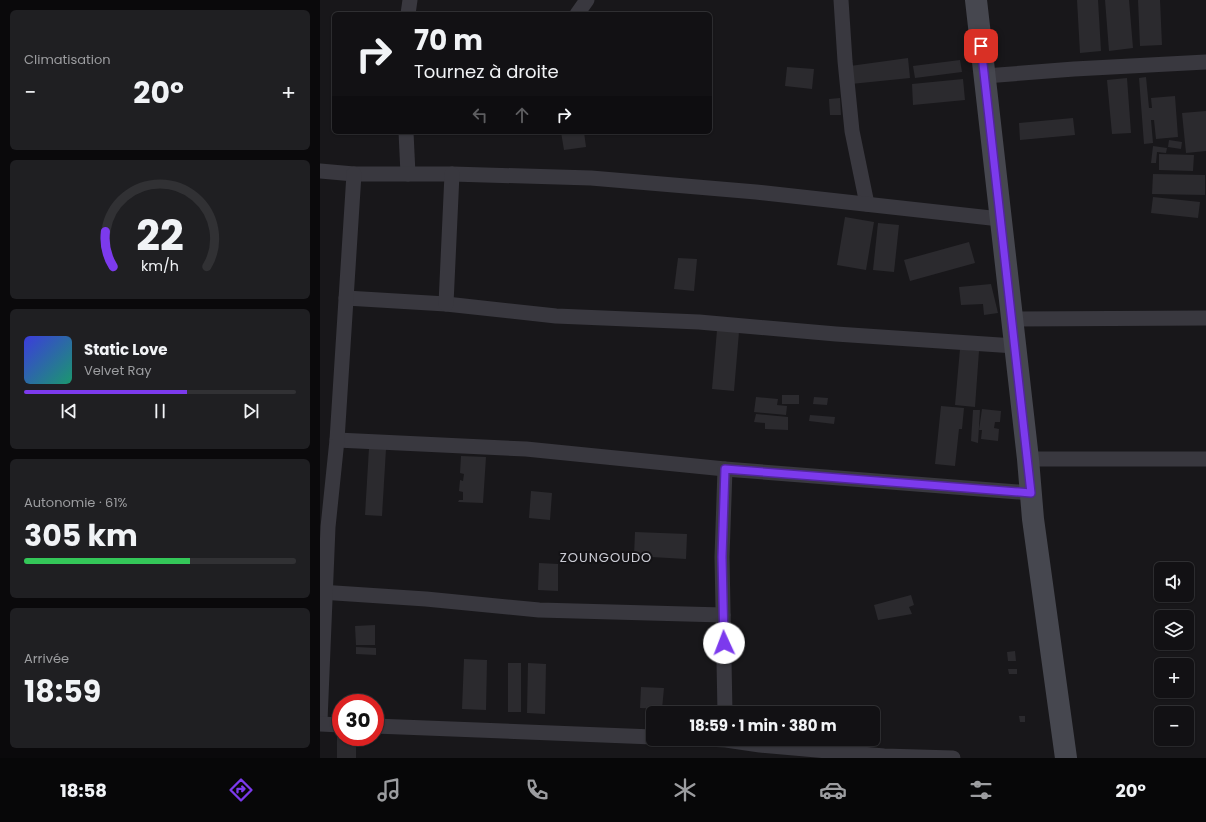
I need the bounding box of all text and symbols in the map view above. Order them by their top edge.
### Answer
text: 70 m [414,21,483,60]
icon: right [348,28,400,80]
pin [964,29,998,63]
icon: arrive [970,35,992,57]
text: Climatisation [24,50,111,69]
text: Tournez à droite [414,59,559,84]
text: 20° [133,71,184,114]
text: − [24,77,36,108]
text: + [281,77,296,108]
icon: left [469,104,491,126]
icon: ahead [511,104,533,126]
icon: right [553,104,575,126]
text: 22 [136,206,184,265]
text: km/h [141,256,179,276]
text: Static Love [84,339,168,360]
text: Velvet Ray [84,361,152,380]
icon: previous [58,400,80,422]
icon: pause [149,400,171,422]
icon: next [240,400,262,422]
text: Autonomie · 61% [24,493,127,512]
text: 305 km [24,514,138,557]
district label: ZOUNGOUDO [560,548,652,567]
map controls [1154,562,1194,746]
button: sound [1154,562,1194,602]
button: layers [1154,610,1194,650]
position arrow [703,622,745,664]
text: Arrivée [24,649,69,668]
button: + [1154,658,1194,698]
text: 18:59 [24,670,101,713]
speed limit sign: 30 [332,694,384,746]
button: − [1154,706,1194,746]
text: 18:59 · 1 min · 380 m [689,715,837,736]
icon: directions [227,776,255,804]
icon: music [375,776,403,804]
icon: phone [523,776,551,804]
icon: climate [671,776,699,804]
icon: car [819,776,847,804]
icon: filters [967,776,995,804]
text: 18:58 [60,778,107,803]
text: 20° [1116,778,1146,803]

